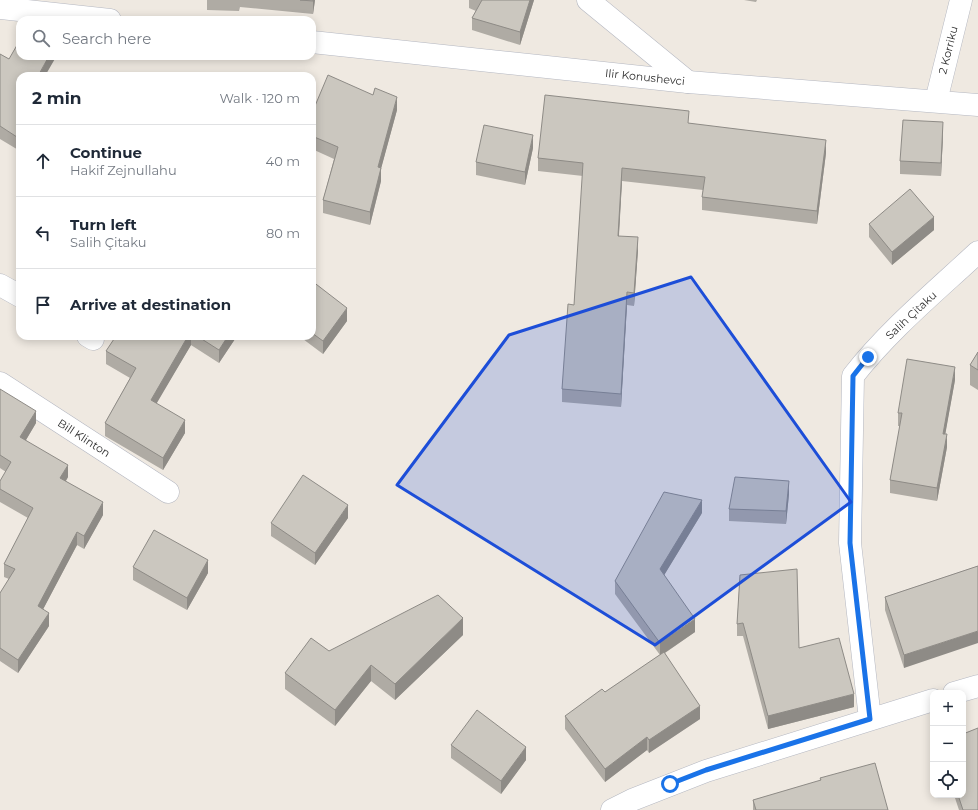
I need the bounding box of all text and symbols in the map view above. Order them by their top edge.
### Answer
search box [16,16,316,60]
street label: 2 Korriku [935,25,961,75]
icon: search [30,27,52,49]
text: Search here [62,29,151,48]
street label: Ilir Konushevci [604,66,686,88]
text: 2 min [32,88,82,108]
text: Walk · 120 m [219,90,300,106]
text: Continue [70,143,142,162]
icon: ahead [32,150,54,172]
text: 40 m [266,153,300,169]
text: Hakif Zejnullahu [70,162,177,178]
text: Turn left [70,215,137,234]
icon: left [32,222,54,244]
text: 80 m [266,225,300,241]
text: Salih Çitaku [70,234,147,250]
street label: Salih Çitaku [883,288,939,342]
icon: arrive [32,294,54,316]
text: Arrive at destination [70,295,231,314]
route end [859,348,877,366]
street label: Bill Klinton [55,416,113,460]
map controls [930,690,966,798]
button: + [930,690,966,726]
button: − [930,726,966,762]
button: locate [930,762,966,798]
route start [661,775,679,793]

